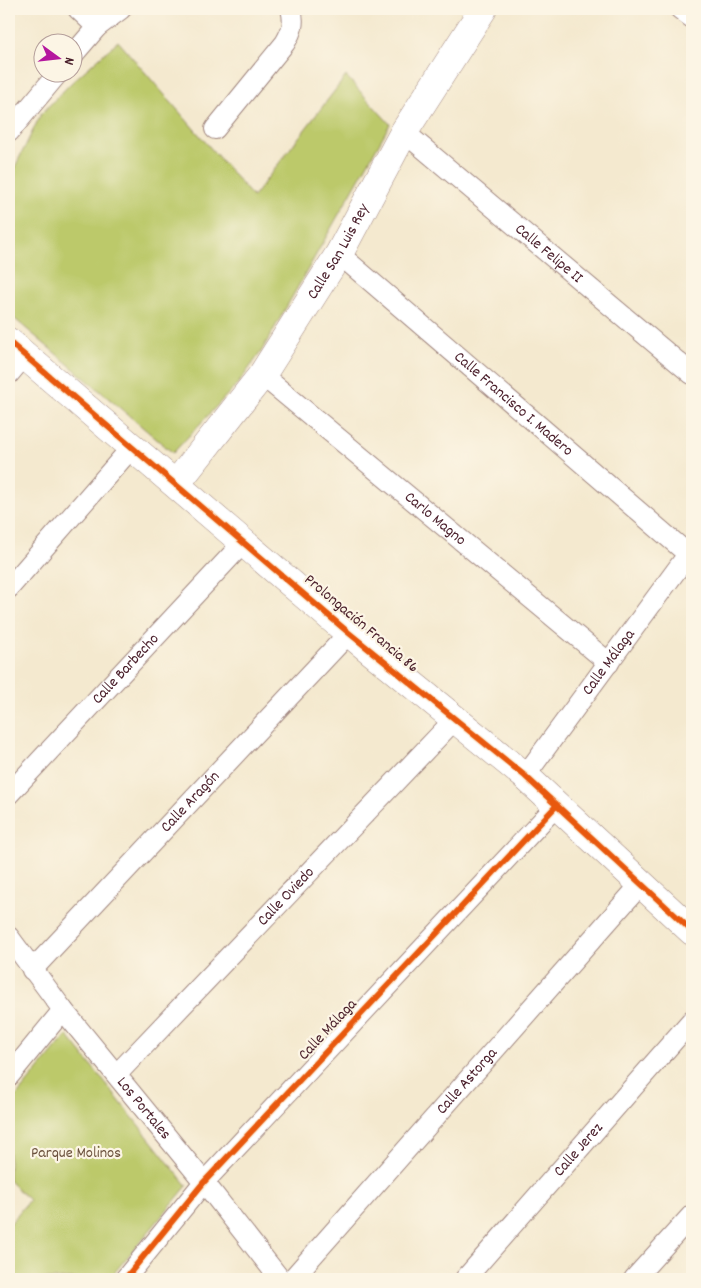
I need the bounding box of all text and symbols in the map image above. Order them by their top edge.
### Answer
north arrow [32,32,82,82]
text: N [58,55,79,67]
street label: Calle San Luis Rey [301,199,375,304]
street label: Calle Felipe II [510,218,588,289]
street label: Calle Francisco I. Madero [449,346,578,462]
street label: Carlo Magno [399,486,471,551]
street label: Prolongación Francia 86 [299,569,423,679]
street label: Calle Málaga [576,624,641,700]
street label: Calle Barbecho [87,628,165,710]
street label: Calle Aragón [155,766,225,838]
street label: Calle Oviedo [252,862,320,931]
street label: Calle Málaga [293,994,363,1066]
street label: Calle Astorga [431,1042,503,1120]
street label: Los Portales [111,1072,177,1145]
street label: Calle Jerez [548,1117,609,1182]
park label: Parque Molinos [31,1142,121,1165]

